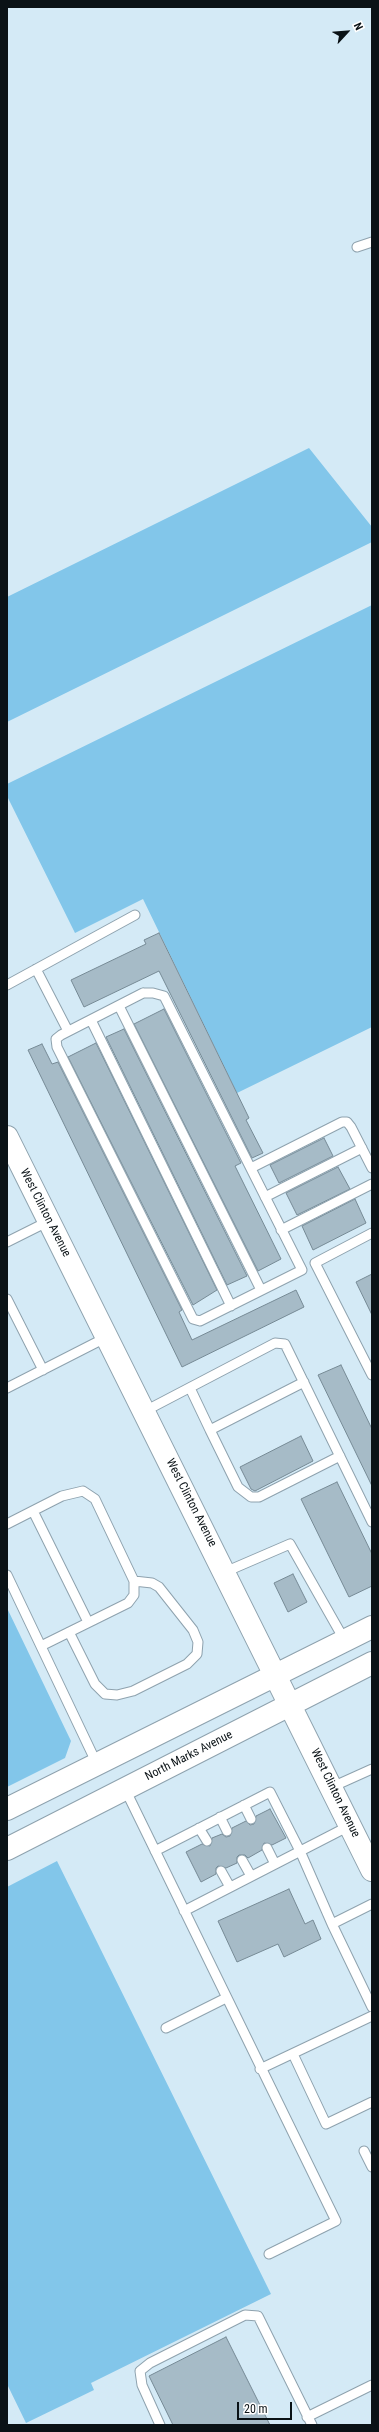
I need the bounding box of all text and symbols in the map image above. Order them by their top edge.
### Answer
north arrow [327,12,367,52]
text: N [351,21,366,32]
street label: West Clinton Avenue [17,1166,73,1260]
street label: West Clinton Avenue [163,1456,219,1550]
street label: North Marks Avenue [143,1728,235,1784]
street label: West Clinton Avenue [307,1746,363,1840]
scale bar [239,2394,294,2420]
text: 20 m [244,2402,268,2416]

